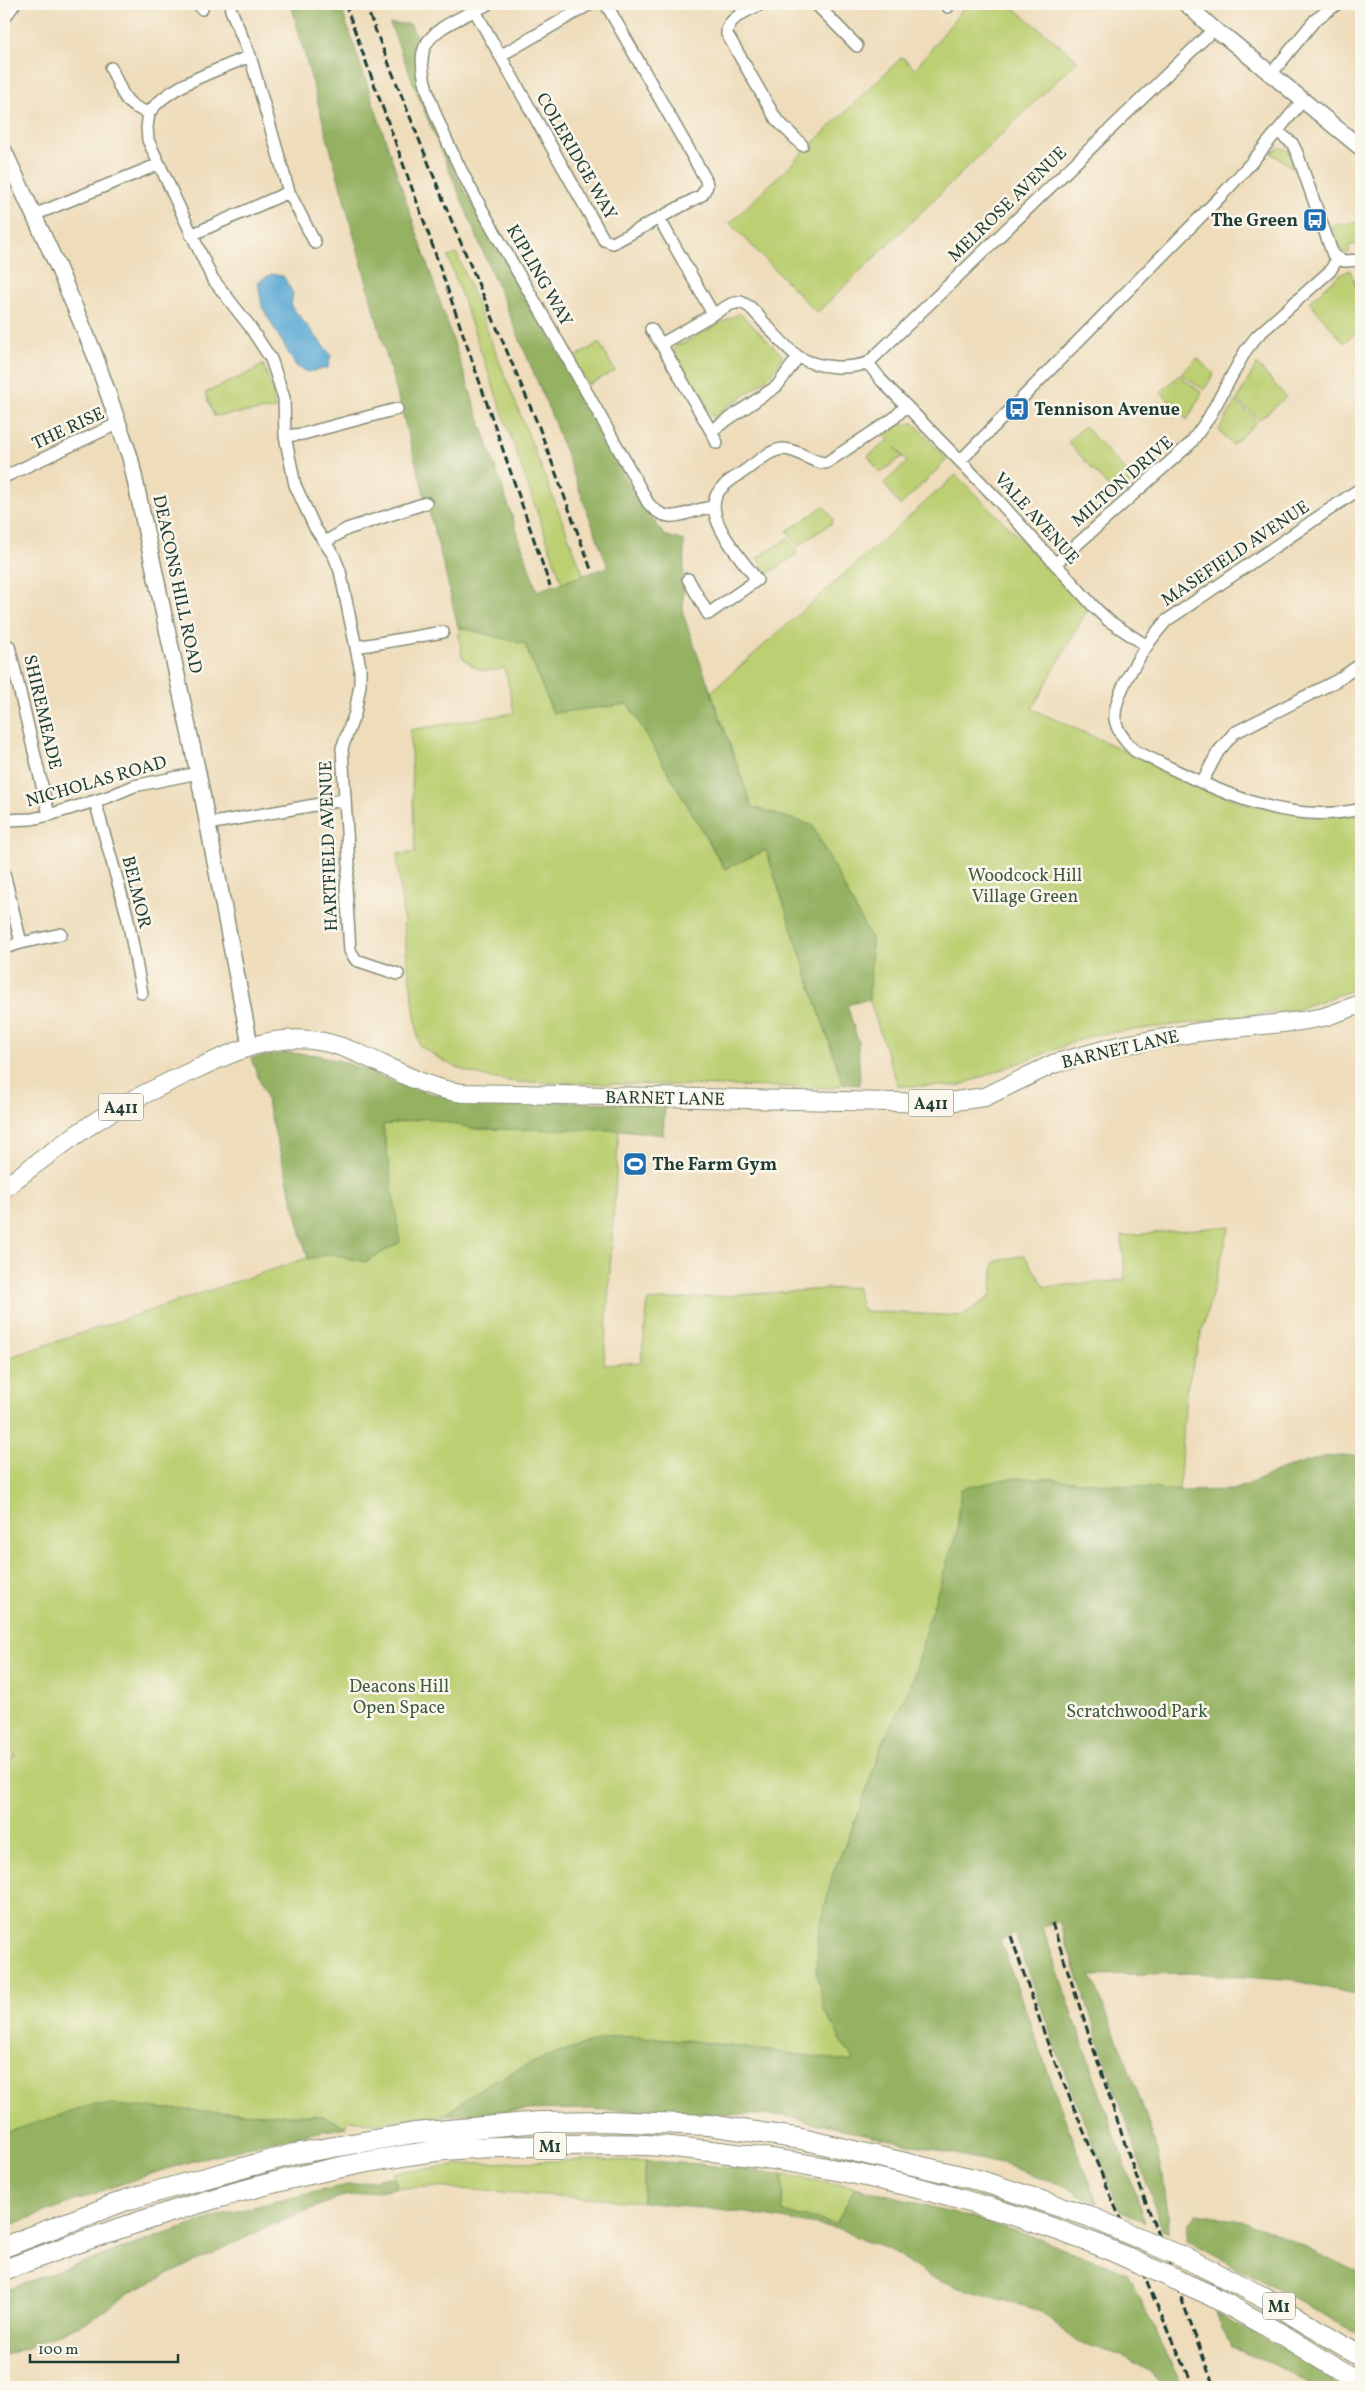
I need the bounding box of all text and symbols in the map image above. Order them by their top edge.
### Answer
street label: COLERIDGE WAY [529,89,622,225]
street label: MELROSE AVENUE [943,141,1073,269]
bus stop icon: The Green [1302,207,1328,233]
place label: The Green [1211,209,1298,234]
street label: KIPLING WAY [499,220,578,331]
bus stop icon: Tennison Avenue [1004,396,1030,422]
place label: Tennison Avenue [1034,398,1180,423]
street label: THE RISE [28,402,109,457]
street label: MILTON DRIVE [1066,431,1180,534]
street label: VALE AVENUE [988,467,1084,571]
street label: DEACONS HILL ROAD [145,493,208,676]
street label: MASEFIELD AVENUE [1157,495,1315,613]
street label: SHIREMEADE [16,653,67,772]
street label: NICHOLAS ROAD [23,750,170,814]
street label: HARTFIELD AVENUE [314,760,345,932]
street label: BELMOR [114,853,157,931]
park label: Woodcock Hill Village Green [968,864,1082,910]
street label: BARNET LANE [1059,1025,1182,1076]
street label: BARNET LANE [605,1086,725,1113]
road number: A411 [908,1090,954,1116]
road number: A411 [98,1094,144,1120]
sports icon: The Farm Gym [622,1151,648,1177]
place label: The Farm Gym [652,1153,777,1178]
park label: Deacons Hill Open Space [349,1675,449,1721]
park label: Scratchwood Park [1066,1700,1208,1725]
road number: M1 [534,2132,566,2160]
road number: M1 [1263,2292,1295,2320]
scale bar [30,2331,178,2363]
text: 100 m [38,2340,78,2361]

